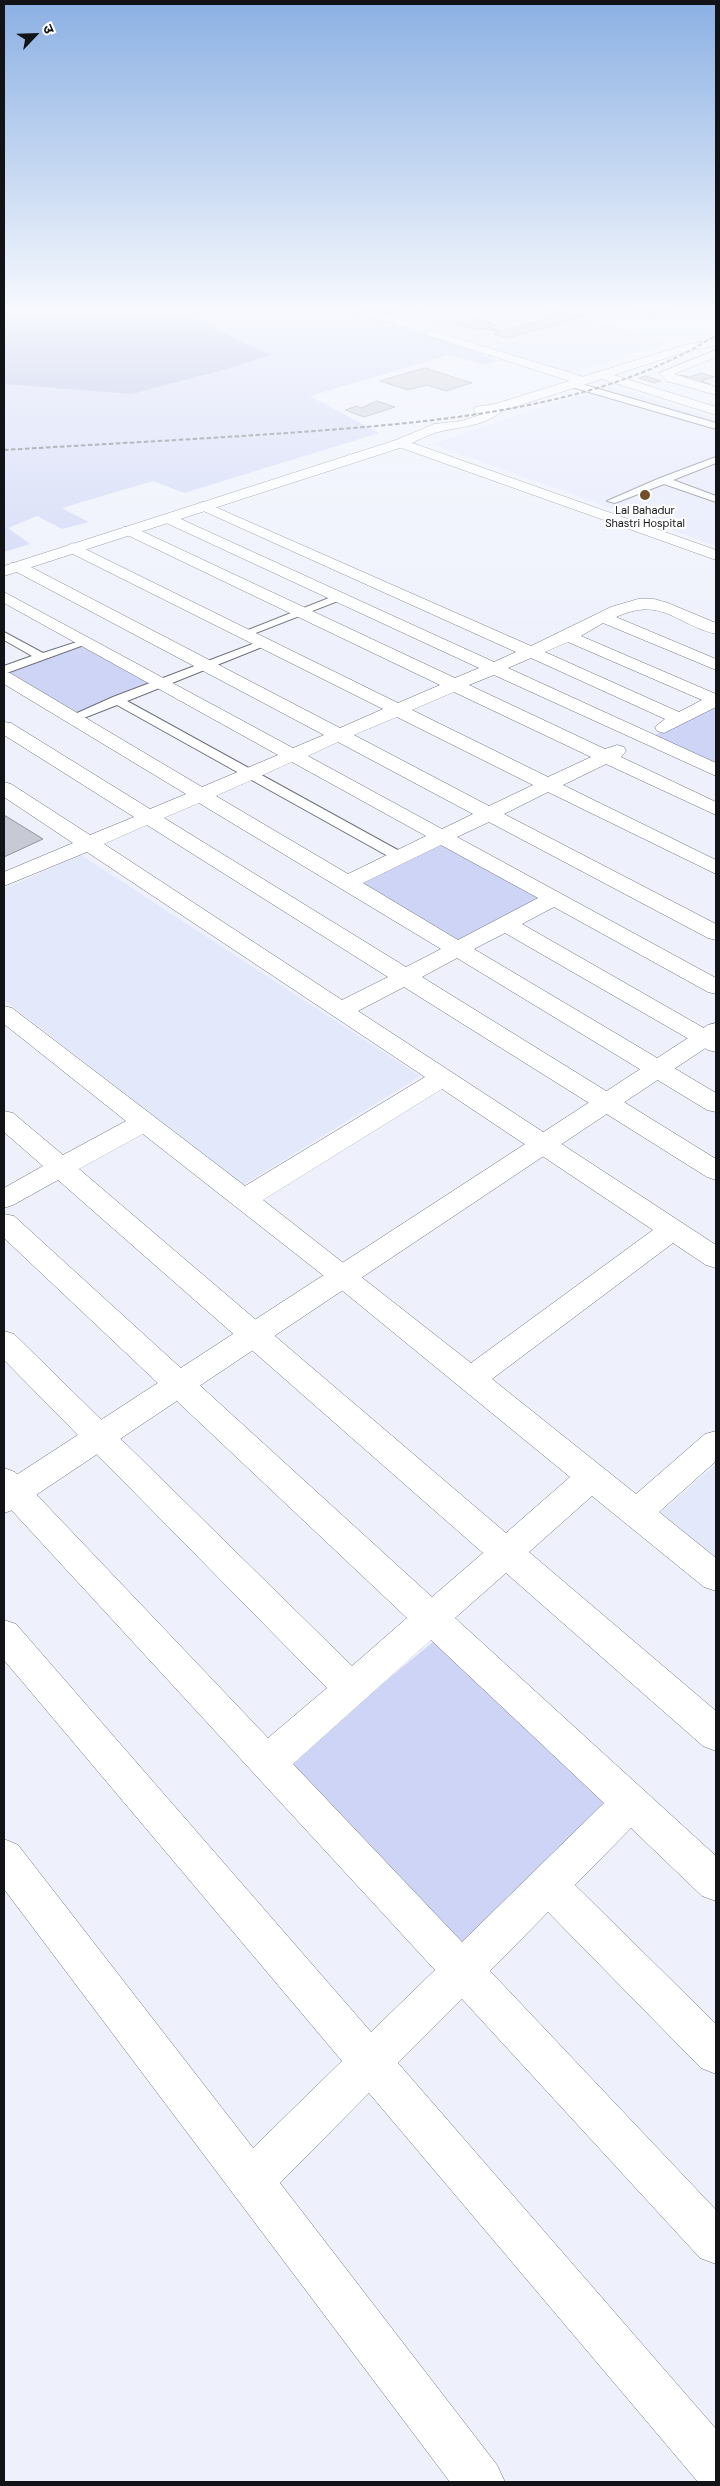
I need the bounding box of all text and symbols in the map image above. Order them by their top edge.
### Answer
north arrow [10,10,60,60]
text: उ [39,21,59,36]
marker: Lal Bahadur Shastri Hospital [638,488,652,502]
place label: Lal Bahadur Shastri Hospital [605,504,685,530]

